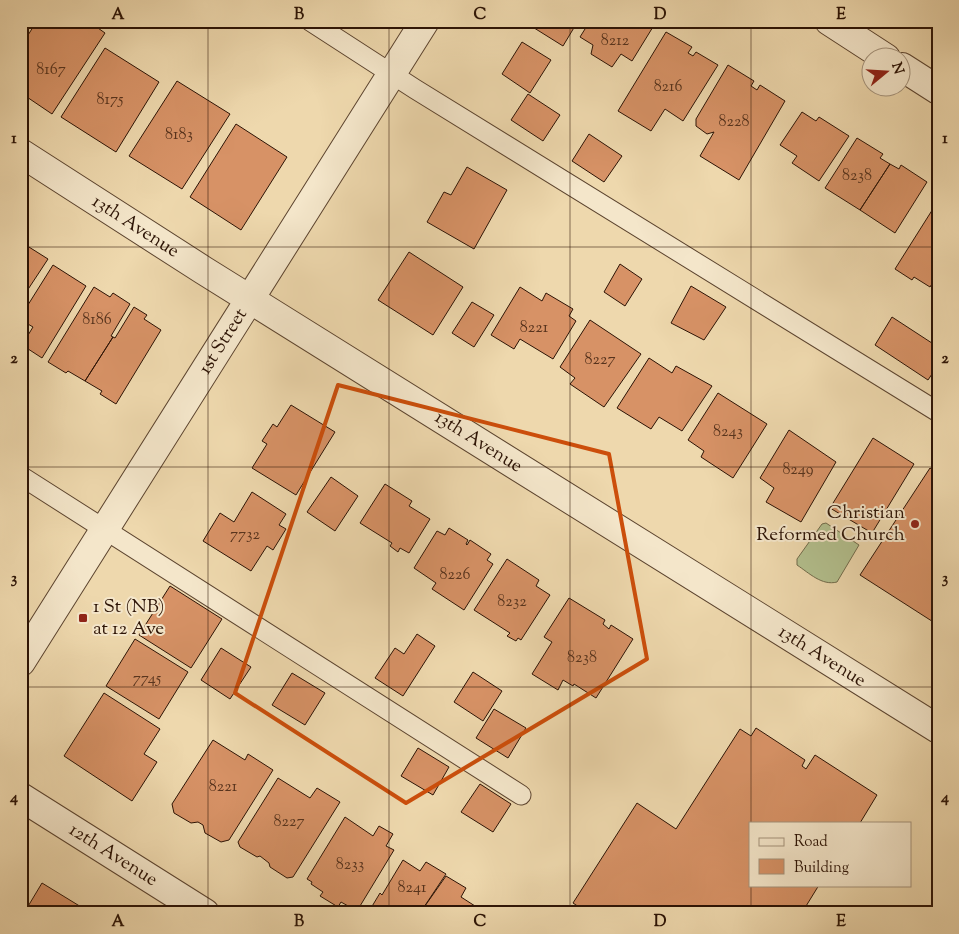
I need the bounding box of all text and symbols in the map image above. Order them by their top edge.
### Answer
text: A [112,4,125,27]
text: B [294,4,304,27]
text: C [474,4,487,27]
text: D [654,4,667,27]
text: E [836,4,846,27]
house number: 8212 [601,30,630,53]
north arrow [862,48,912,98]
house number: 8167 [36,59,66,82]
text: N [885,60,908,77]
house number: 8216 [654,76,682,99]
house number: 8175 [97,89,124,112]
house number: 8228 [719,111,749,134]
house number: 8183 [165,124,193,147]
text: 1 [11,128,17,151]
text: 1 [942,128,948,151]
house number: 8238 [842,165,872,188]
street label: 13th Avenue [86,188,185,265]
street label: 1st Street [192,303,254,380]
house number: 8186 [82,309,112,332]
house number: 8221 [520,317,549,340]
text: 2 [10,348,18,371]
text: 2 [941,348,949,371]
house number: 8227 [585,349,615,372]
street label: 13th Avenue [429,404,528,480]
house number: 8243 [713,421,743,444]
house number: 8249 [782,459,814,482]
place label: Christian Reformed Church [756,500,905,549]
marker: Christian Reformed Church [909,518,921,530]
house number: 7732 [230,524,261,547]
house number: 8226 [440,564,470,587]
text: 3 [11,568,18,591]
text: 3 [942,568,949,591]
house number: 8232 [497,591,527,614]
place label: 1 St (NB) at 12 Ave [93,594,164,643]
marker: 1 St (NB) at 12 Ave [77,612,89,624]
street label: 13th Avenue [773,619,871,694]
house number: 8238 [567,647,597,670]
house number: 7745 [133,668,162,691]
house number: 8221 [209,776,238,799]
text: 4 [9,787,18,810]
text: 4 [940,787,949,810]
house number: 8227 [274,811,304,834]
street label: 12th Avenue [63,817,163,893]
legend [749,822,912,886]
text: Road [794,832,828,853]
house number: 8233 [336,854,364,877]
text: Building [794,858,849,879]
house number: 8241 [398,877,427,900]
text: A [112,911,125,934]
text: B [294,911,304,934]
text: C [474,911,487,934]
text: D [654,911,667,934]
text: E [836,911,846,934]

